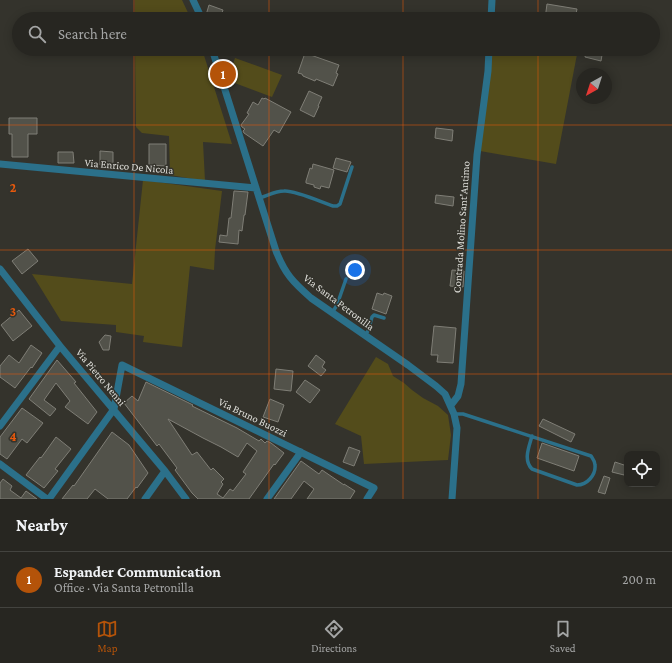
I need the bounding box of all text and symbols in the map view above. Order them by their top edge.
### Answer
search box [12,12,660,56]
icon: search [26,23,48,45]
text: Search here [58,26,127,42]
pin: 1 [210,59,236,89]
north arrow [576,68,612,104]
street label: Via Enrico De Nicola [84,156,174,176]
street label: Contrada Molino Sant'Antimo [450,160,472,293]
text: 2 [10,180,17,195]
your location [345,260,365,280]
street label: Via Santa Petronilla [301,271,377,333]
text: 3 [10,304,16,319]
street label: Via Pietro Nenni [74,346,128,408]
street label: Via Bruno Buozzi [217,395,289,439]
text: 4 [9,429,17,444]
map controls [624,451,660,487]
button: locate [624,451,660,487]
text: Nearby [16,516,68,535]
text: Espander Communication [54,564,221,580]
text: 1 [27,572,31,587]
text: 200 m [622,572,656,587]
text: Office · Via Santa Petronilla [54,580,194,595]
tab: Map [96,618,118,654]
tab: Directions [311,618,357,654]
tab: Saved [550,618,576,654]

